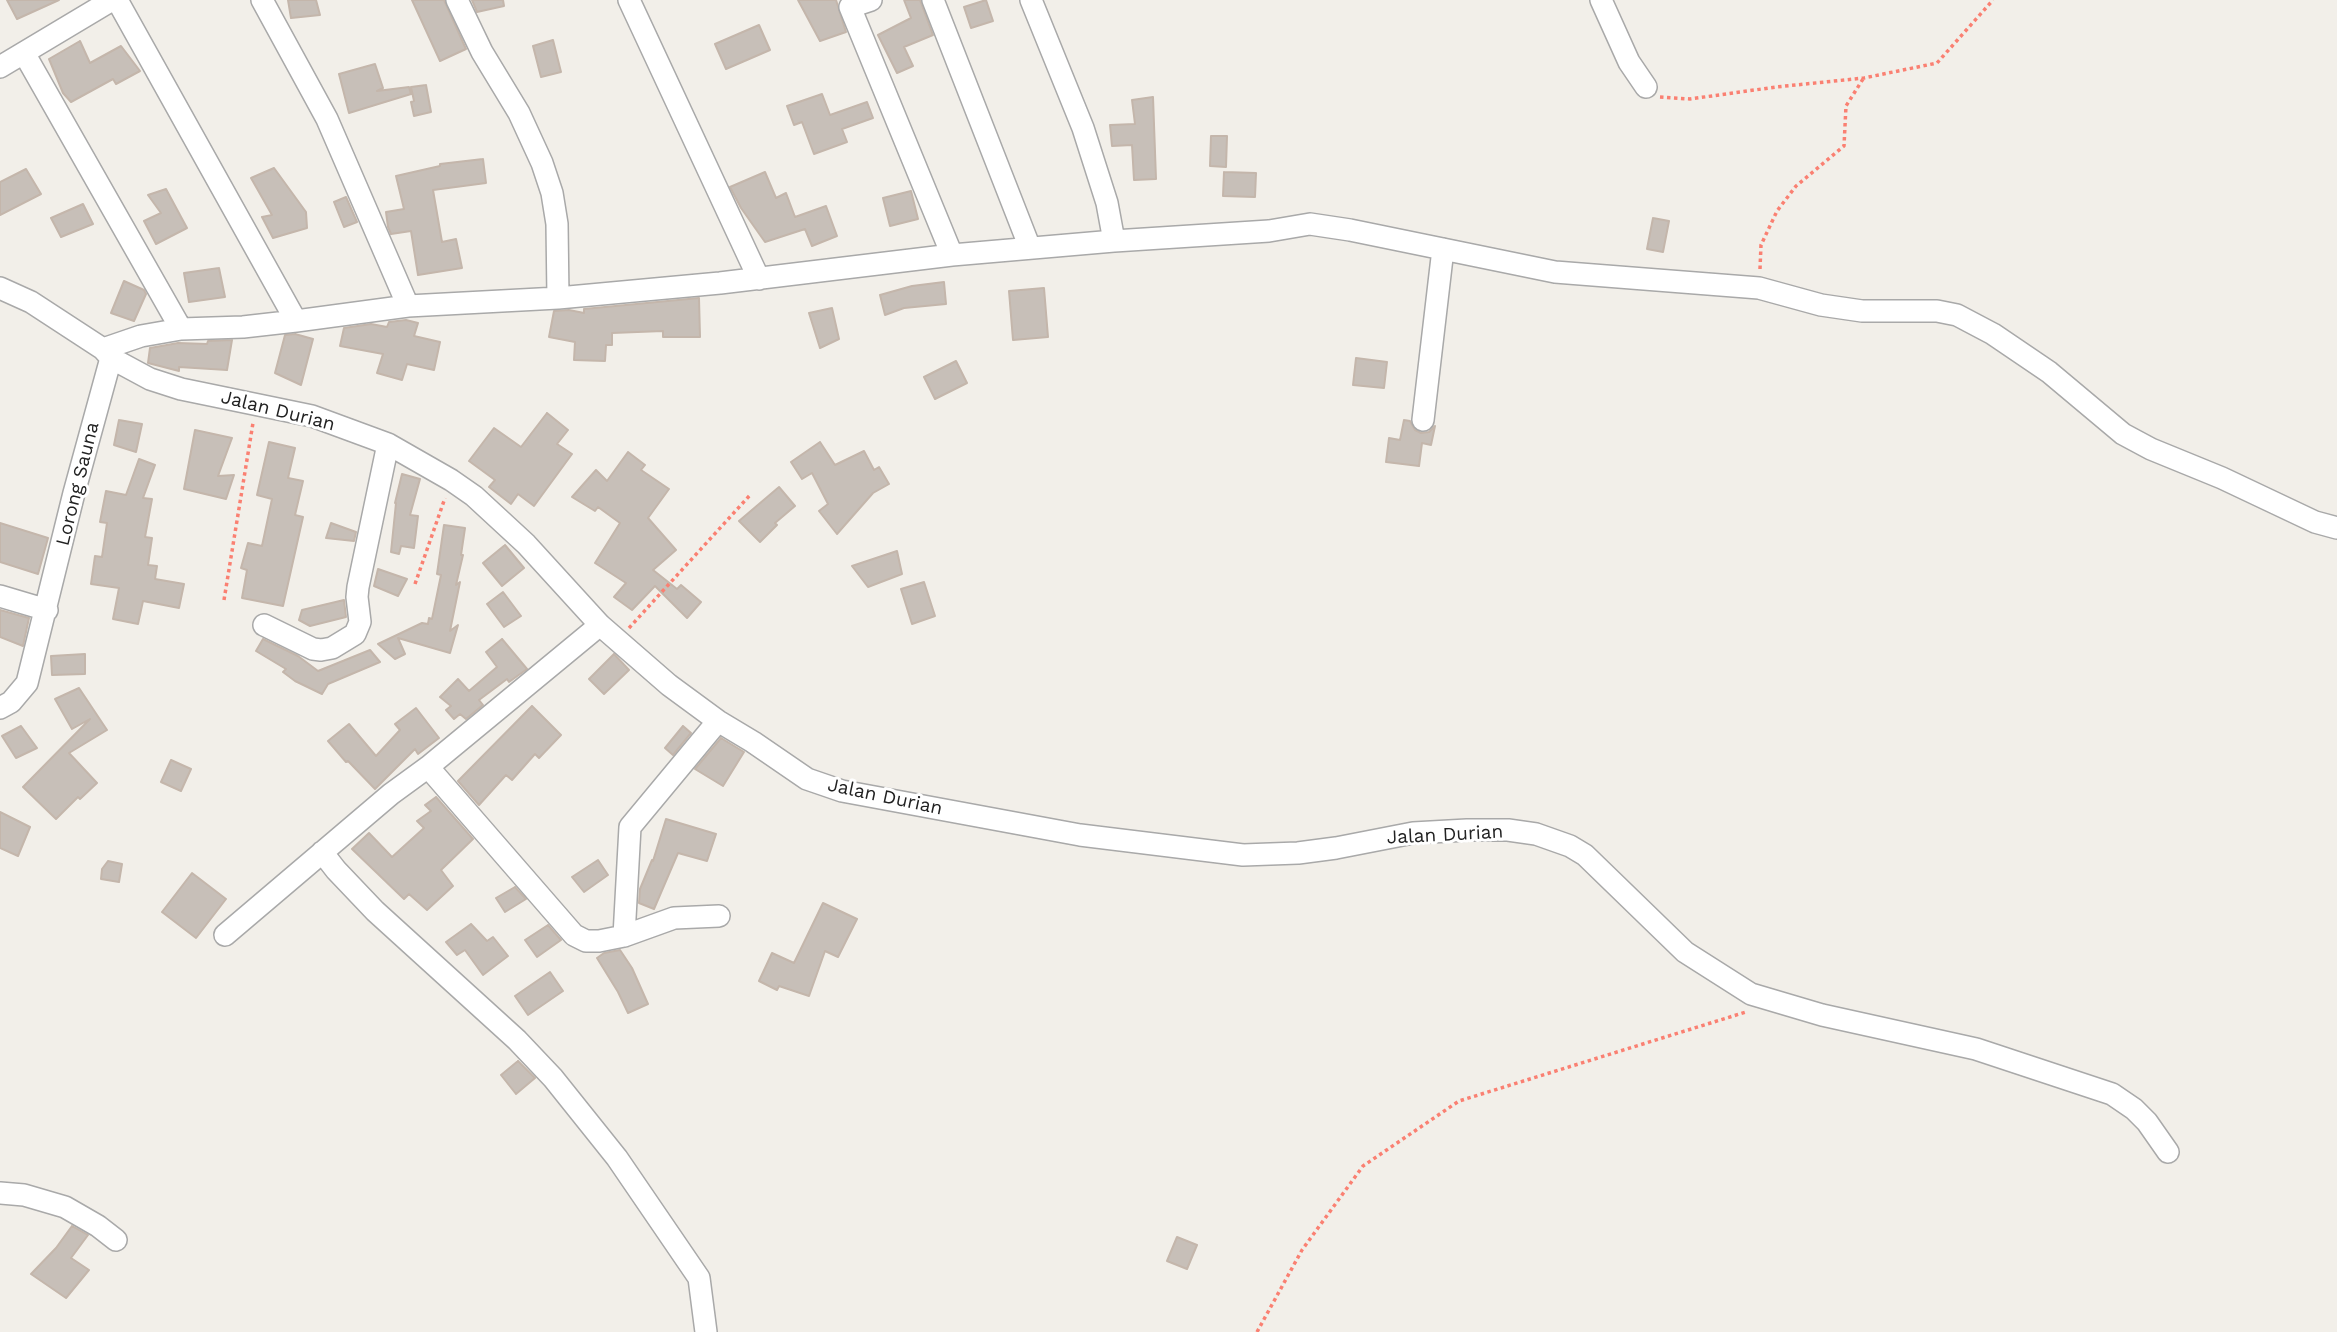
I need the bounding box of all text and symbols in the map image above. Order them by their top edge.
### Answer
street label: Jalan Durian [219,386,337,436]
street label: Lorong Sauna [52,420,104,548]
street label: Jalan Durian [826,774,944,820]
street label: Jalan Durian [1386,821,1504,849]

